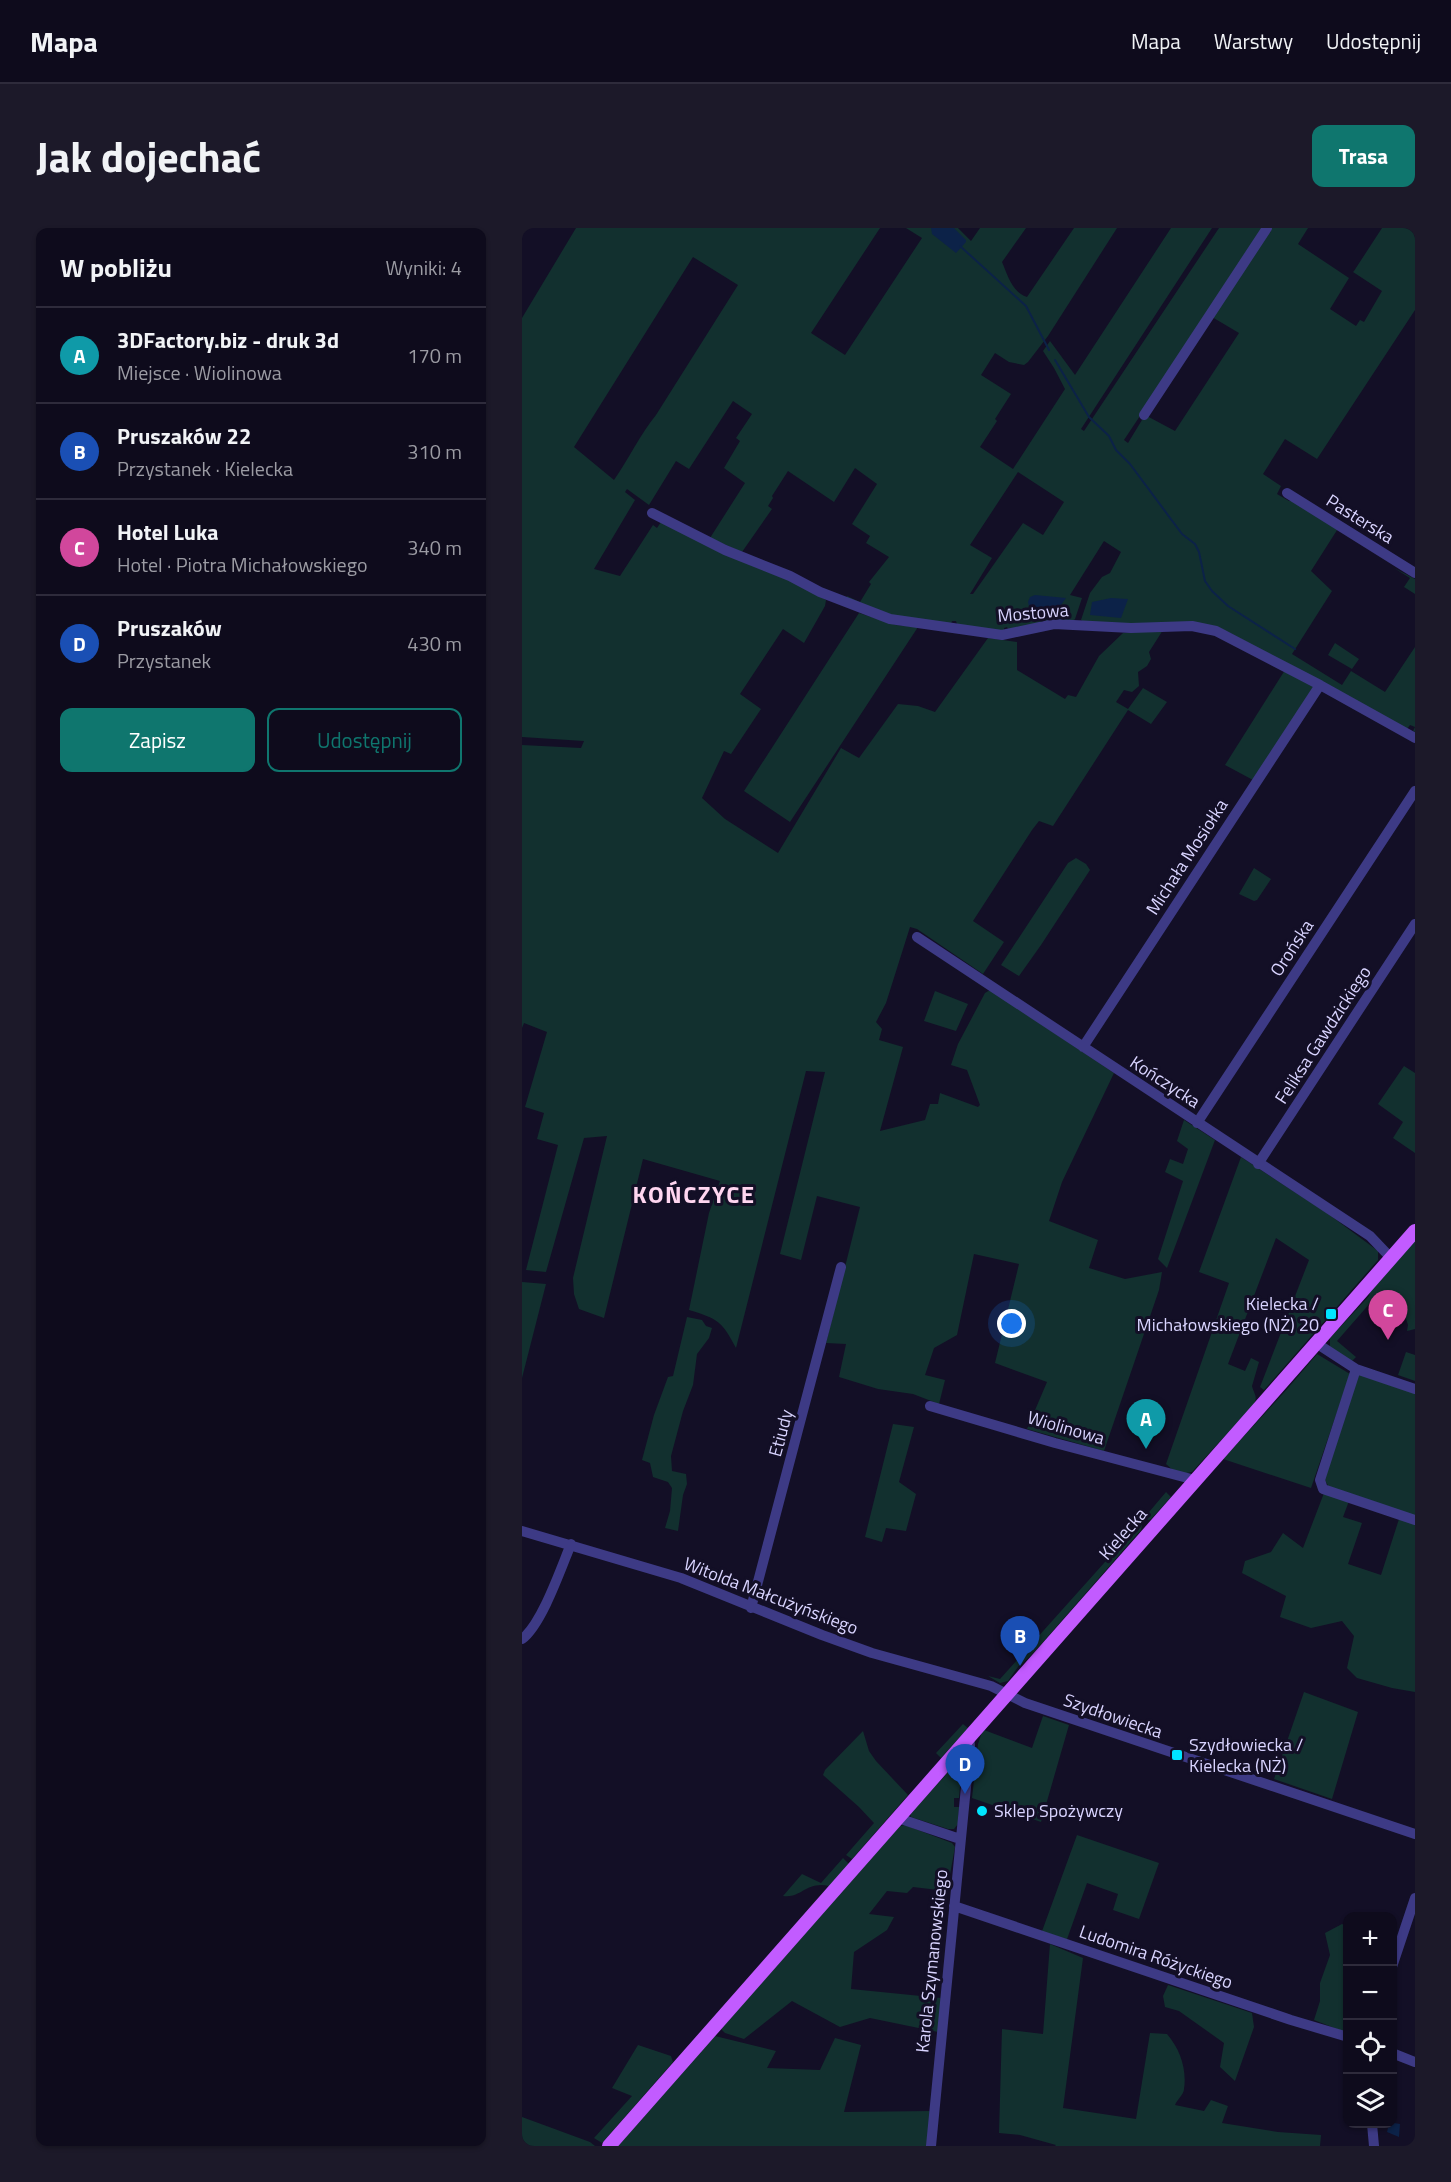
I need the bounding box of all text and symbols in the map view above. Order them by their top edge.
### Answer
text: Mapa [30,20,98,63]
text: Mapa [1131,25,1181,57]
text: Warstwy [1214,25,1293,57]
text: Udostępnij [1326,25,1421,57]
text: Jak dojechać [36,124,261,188]
button: Trasa [1312,125,1415,187]
text: W pobliżu [60,248,172,287]
text: Wyniki: 4 [386,252,462,283]
text: 3DFactory.biz - druk 3d [117,323,339,357]
text: A [73,340,86,371]
text: 170 m [407,340,462,371]
text: Miejsce · Wiolinowa [117,357,282,388]
text: Pruszaków 22 [117,419,251,453]
text: B [73,436,86,467]
text: 310 m [407,436,462,467]
text: Przystanek · Kielecka [117,453,293,484]
street label: Pasterska [1321,487,1399,550]
text: Hotel Luka [117,515,219,549]
text: C [74,532,85,563]
text: 340 m [407,532,462,563]
text: Hotel · Piotra Michałowskiego [117,549,368,580]
street label: Mostowa [996,596,1070,629]
text: Pruszaków [117,611,222,645]
text: D [73,628,86,659]
text: 430 m [407,628,462,659]
text: Przystanek [117,645,211,676]
button: Zapisz [60,708,255,772]
button: Udostępnij [267,708,462,772]
street label: Michała Mosiołka [1139,793,1234,920]
street label: Orońska [1263,914,1320,982]
street label: Feliksa Gawdzickiego [1268,960,1377,1109]
street label: Kończycka [1125,1049,1206,1114]
district label: KOŃCZYCE [632,1176,756,1212]
place label: Kielecka / Michałowskiego (NŻ) 20 [1137,1290,1319,1338]
pin: C [1368,1290,1408,1340]
marker: Kielecka / Michałowskiego (NŻ) 20 [1324,1307,1338,1321]
your location [997,1309,1026,1338]
pin: A [1126,1400,1166,1449]
street label: Wiolinowa [1024,1404,1108,1451]
street label: Etiudy [761,1406,800,1459]
street label: Kielecka [1092,1501,1153,1566]
street label: Witolda Małcużyńskiego [680,1550,862,1641]
pin: B [1000,1616,1040,1666]
street label: Szydłowiecka [1060,1686,1166,1745]
place label: Szydłowiecka / Kielecka (NŻ) [1189,1731,1304,1779]
pin: D [946,1744,984,1794]
marker: Szydłowiecka / Kielecka (NŻ) [1170,1748,1184,1762]
place label: Sklep Spożywczy [994,1797,1123,1824]
marker: Sklep Spożywczy [975,1804,989,1818]
street label: Karola Szymanowskiego [908,1868,955,2054]
map controls [1343,1912,1397,2128]
button: + [1343,1912,1397,1966]
street label: Ludomira Różyckiego [1076,1918,1237,1995]
button: − [1343,1966,1397,2020]
button: locate [1343,2020,1397,2074]
button: layers [1343,2074,1397,2128]

